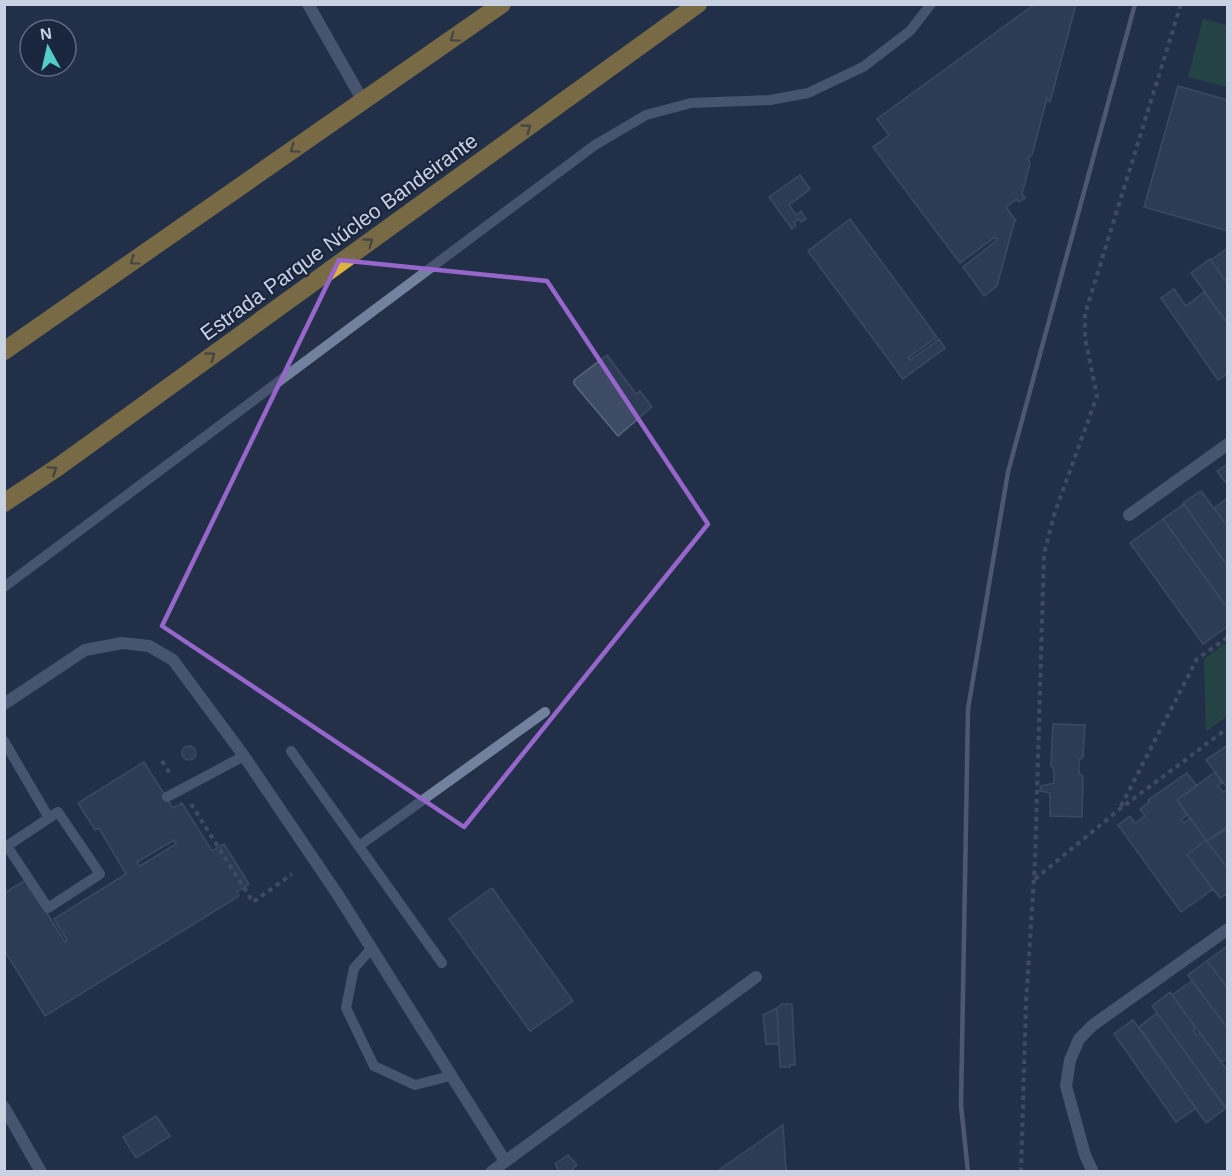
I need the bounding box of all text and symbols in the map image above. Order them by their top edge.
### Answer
north arrow [18,18,78,78]
text: N [39,24,53,43]
one-way arrow [450,31,461,42]
one-way arrow [521,124,532,135]
street label: Estrada Parque Núcleo Bandeirante [196,128,481,345]
one-way arrow [289,142,300,153]
one-way arrow [363,238,374,249]
one-way arrow [130,254,141,265]
one-way arrow [205,353,216,364]
one-way arrow [47,467,58,478]

